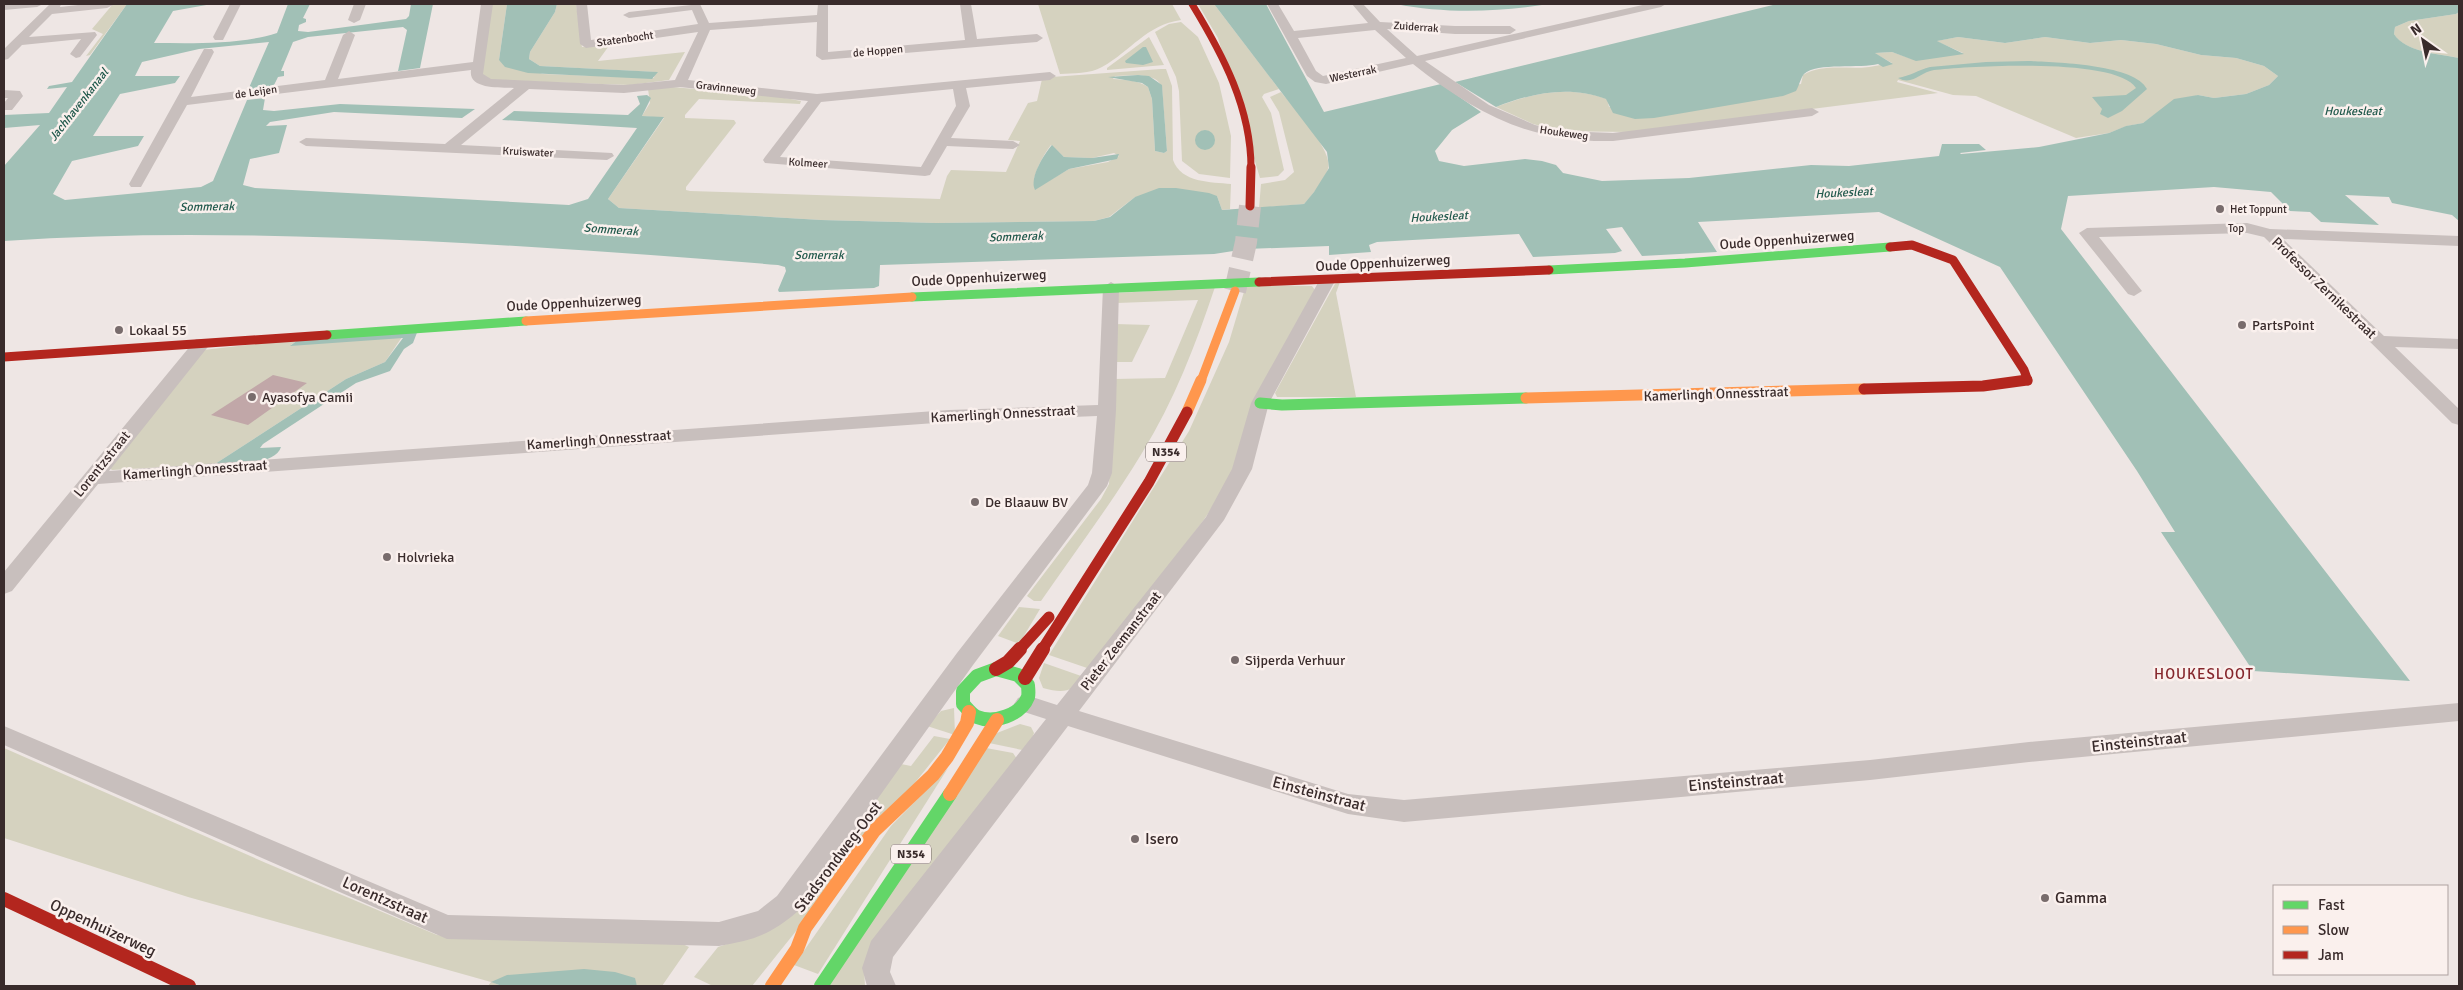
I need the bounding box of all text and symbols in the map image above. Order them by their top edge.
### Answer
north arrow [2398,15,2448,65]
street label: Zuiderrak [1393,19,1440,35]
text: N [2407,20,2425,39]
street label: Statenbocht [596,29,654,49]
street label: de Hoppen [852,42,904,60]
street label: Westerrak [1328,63,1378,85]
water label: Jachhavenkanaal [46,65,113,144]
street label: Gravinneweg [695,78,757,98]
street label: de Leijen [234,83,278,101]
water label: Houkesleat [2324,104,2384,119]
street label: Houkeweg [1539,123,1589,143]
street label: Kruiswater [502,144,554,160]
street label: Kolmeer [788,155,828,171]
water label: Houkesleat [1815,184,1875,202]
water label: Sommerak [180,199,235,215]
marker: Het Toppunt [2214,203,2226,215]
place label: Het Toppunt [2230,203,2287,216]
water label: Houkesleat [1410,208,1470,226]
water label: Sommerak [583,221,640,239]
street label: Top [2228,222,2244,235]
street label: Oude Oppenhuizerweg [1719,227,1855,253]
water label: Sommerak [989,229,1044,245]
street label: Professor Zernikestraat [2268,234,2380,342]
water label: Somerrak [794,248,845,263]
street label: Oude Oppenhuizerweg [1315,251,1451,275]
street label: Oude Oppenhuizerweg [911,266,1047,290]
street label: Oude Oppenhuizerweg [506,291,642,315]
place label: PartsPoint [2252,317,2314,334]
marker: PartsPoint [2236,319,2248,331]
place label: Lokaal 55 [129,322,187,339]
marker: Lokaal 55 [113,324,125,336]
street label: Kamerlingh Onnesstraat [1643,383,1789,405]
place label: Ayasofya Camii [262,389,353,406]
marker: Ayasofya Camii [246,391,258,403]
street label: Kamerlingh Onnesstraat [930,402,1076,426]
street label: Kamerlingh Onnesstraat [526,426,672,454]
street label: Lorentzstraat [70,427,134,500]
road number: N354 [1146,442,1186,462]
street label: Kamerlingh Onnesstraat [122,456,268,484]
place label: De Blaauw BV [985,494,1068,511]
marker: De Blaauw BV [969,496,981,508]
place label: Holvrieka [397,549,454,566]
marker: Holvrieka [381,551,393,563]
street label: Pieter Zeemanstraat [1077,588,1165,694]
place label: Sijperda Verhuur [1245,652,1346,669]
marker: Sijperda Verhuur [1229,654,1241,666]
district label: HOUKESLOOT [2154,665,2254,683]
street label: Einsteinstraat [2090,727,2188,757]
street label: Einsteinstraat [1687,768,1785,796]
street label: Einsteinstraat [1270,772,1368,816]
street label: Stadsrondweg-Oost [790,797,887,917]
place label: Isero [1145,829,1179,849]
marker: Isero [1129,833,1141,845]
road number: N354 [891,844,931,864]
street label: Lorentzstraat [339,872,431,928]
legend [2273,885,2448,975]
place label: Gamma [2055,888,2107,908]
marker: Gamma [2039,892,2051,904]
street label: Oppenhuizerweg [47,895,159,961]
text: Fast [2318,896,2345,914]
text: Slow [2318,921,2349,939]
text: Jam [2318,946,2344,964]

